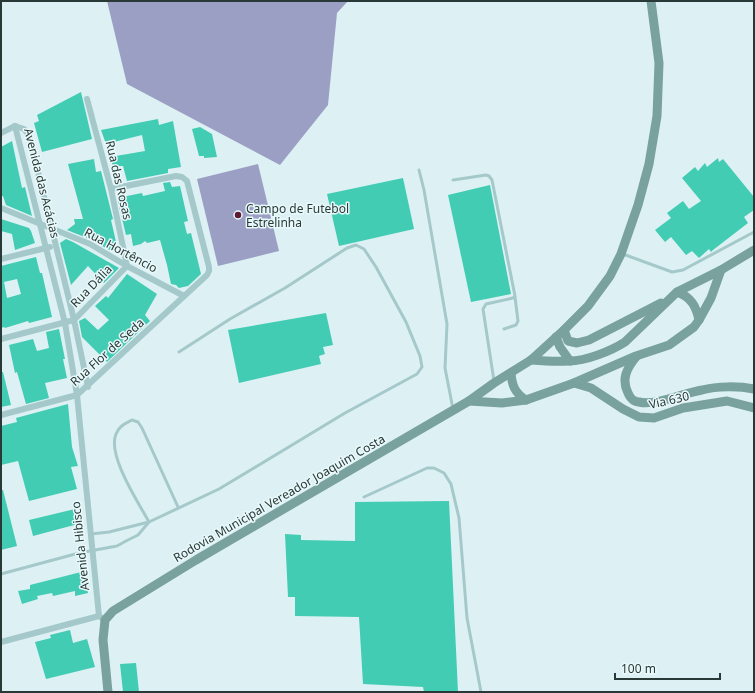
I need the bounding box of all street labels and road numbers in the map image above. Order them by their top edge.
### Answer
street label: Avenida das Acácias [20,126,64,240]
street label: Rua das Rosas [102,139,136,221]
street label: Rua Hortêncio [81,224,161,276]
street label: Rua Dália [66,261,116,311]
street label: Rua Flor de Seda [66,314,148,390]
street label: Via 630 [647,387,691,413]
street label: Rodovia Municipal Vereador Joaquim Costa [170,430,388,566]
street label: Avenida Hibisco [67,501,93,591]

